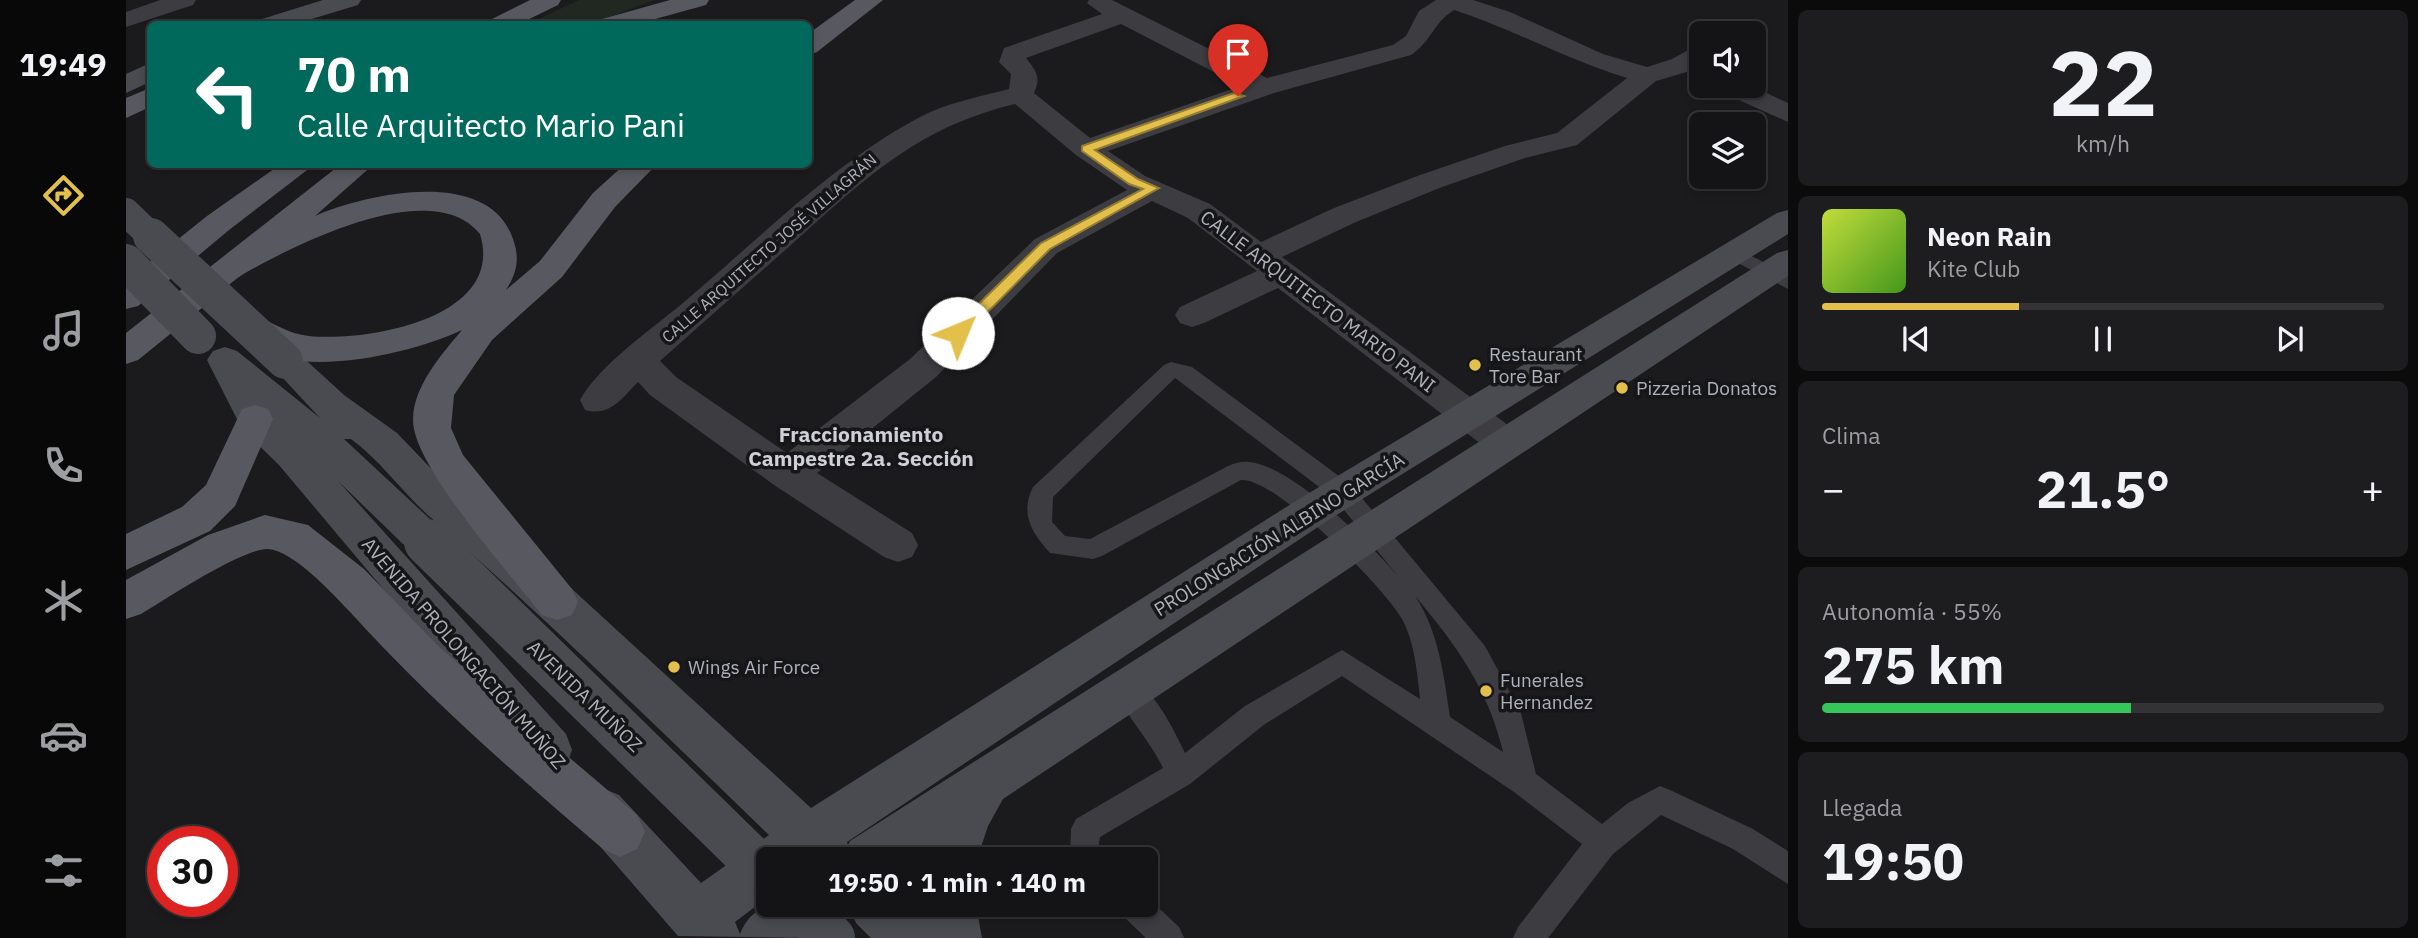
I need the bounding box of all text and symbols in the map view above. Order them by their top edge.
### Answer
map controls [1689,21,1766,189]
button: sound [1689,21,1766,98]
text: 22 [2048,23,2158,141]
pin [1208,24,1268,96]
icon: arrive [1219,35,1257,73]
text: 70 m [297,42,411,105]
text: 19:49 [19,43,107,85]
icon: left [182,49,273,140]
text: Calle Arquitecto Mario Pani [297,104,685,146]
button: layers [1689,112,1766,189]
text: km/h [2076,128,2130,158]
street label: CALLE ARQUITECTO JOSÉ VILLAGRÁN [657,149,880,347]
icon: directions [39,171,88,220]
street label: CALLE ARQUITECTO MARIO PANI [1196,205,1440,397]
text: Neon Rain [1927,219,2052,253]
text: Kite Club [1927,253,2020,283]
position arrow [921,296,995,370]
icon: music [39,306,88,355]
icon: previous [1897,320,1935,358]
icon: pause [2084,320,2122,358]
icon: next [2271,320,2309,358]
place label: Restaurant Tore Bar [1489,342,1583,388]
marker: Restaurant Tore Bar [1467,357,1483,373]
place label: Pizzeria Donatos [1636,376,1777,400]
marker: Pizzeria Donatos [1614,380,1630,396]
district label: Fraccionamiento Campestre 2a. Sección [748,420,974,472]
text: Clima [1822,420,1881,450]
icon: phone [39,441,88,490]
street label: PROLONGACIÓN ALBINO GARCÍA [1149,447,1409,621]
text: 21.5° [2036,455,2170,522]
text: − [1822,464,1845,513]
text: + [2361,464,2384,513]
street label: AVENIDA PROLONGACIÓN MUÑOZ [357,532,571,774]
icon: climate [39,576,88,625]
text: Autonomía · 55% [1822,596,2002,626]
text: 275 km [1822,631,2004,698]
street label: AVENIDA MUÑOZ [523,635,647,757]
place label: Wings Air Force [688,655,820,679]
marker: Wings Air Force [666,659,682,675]
place label: Funerales Hernandez [1500,668,1593,714]
marker: Funerales Hernandez [1478,683,1494,699]
icon: car [39,711,88,760]
text: Llegada [1822,792,1902,822]
speed limit sign: 30 [147,826,238,917]
text: 19:50 [1822,827,1964,894]
icon: filters [39,846,88,895]
text: 19:50 · 1 min · 140 m [828,865,1086,899]

